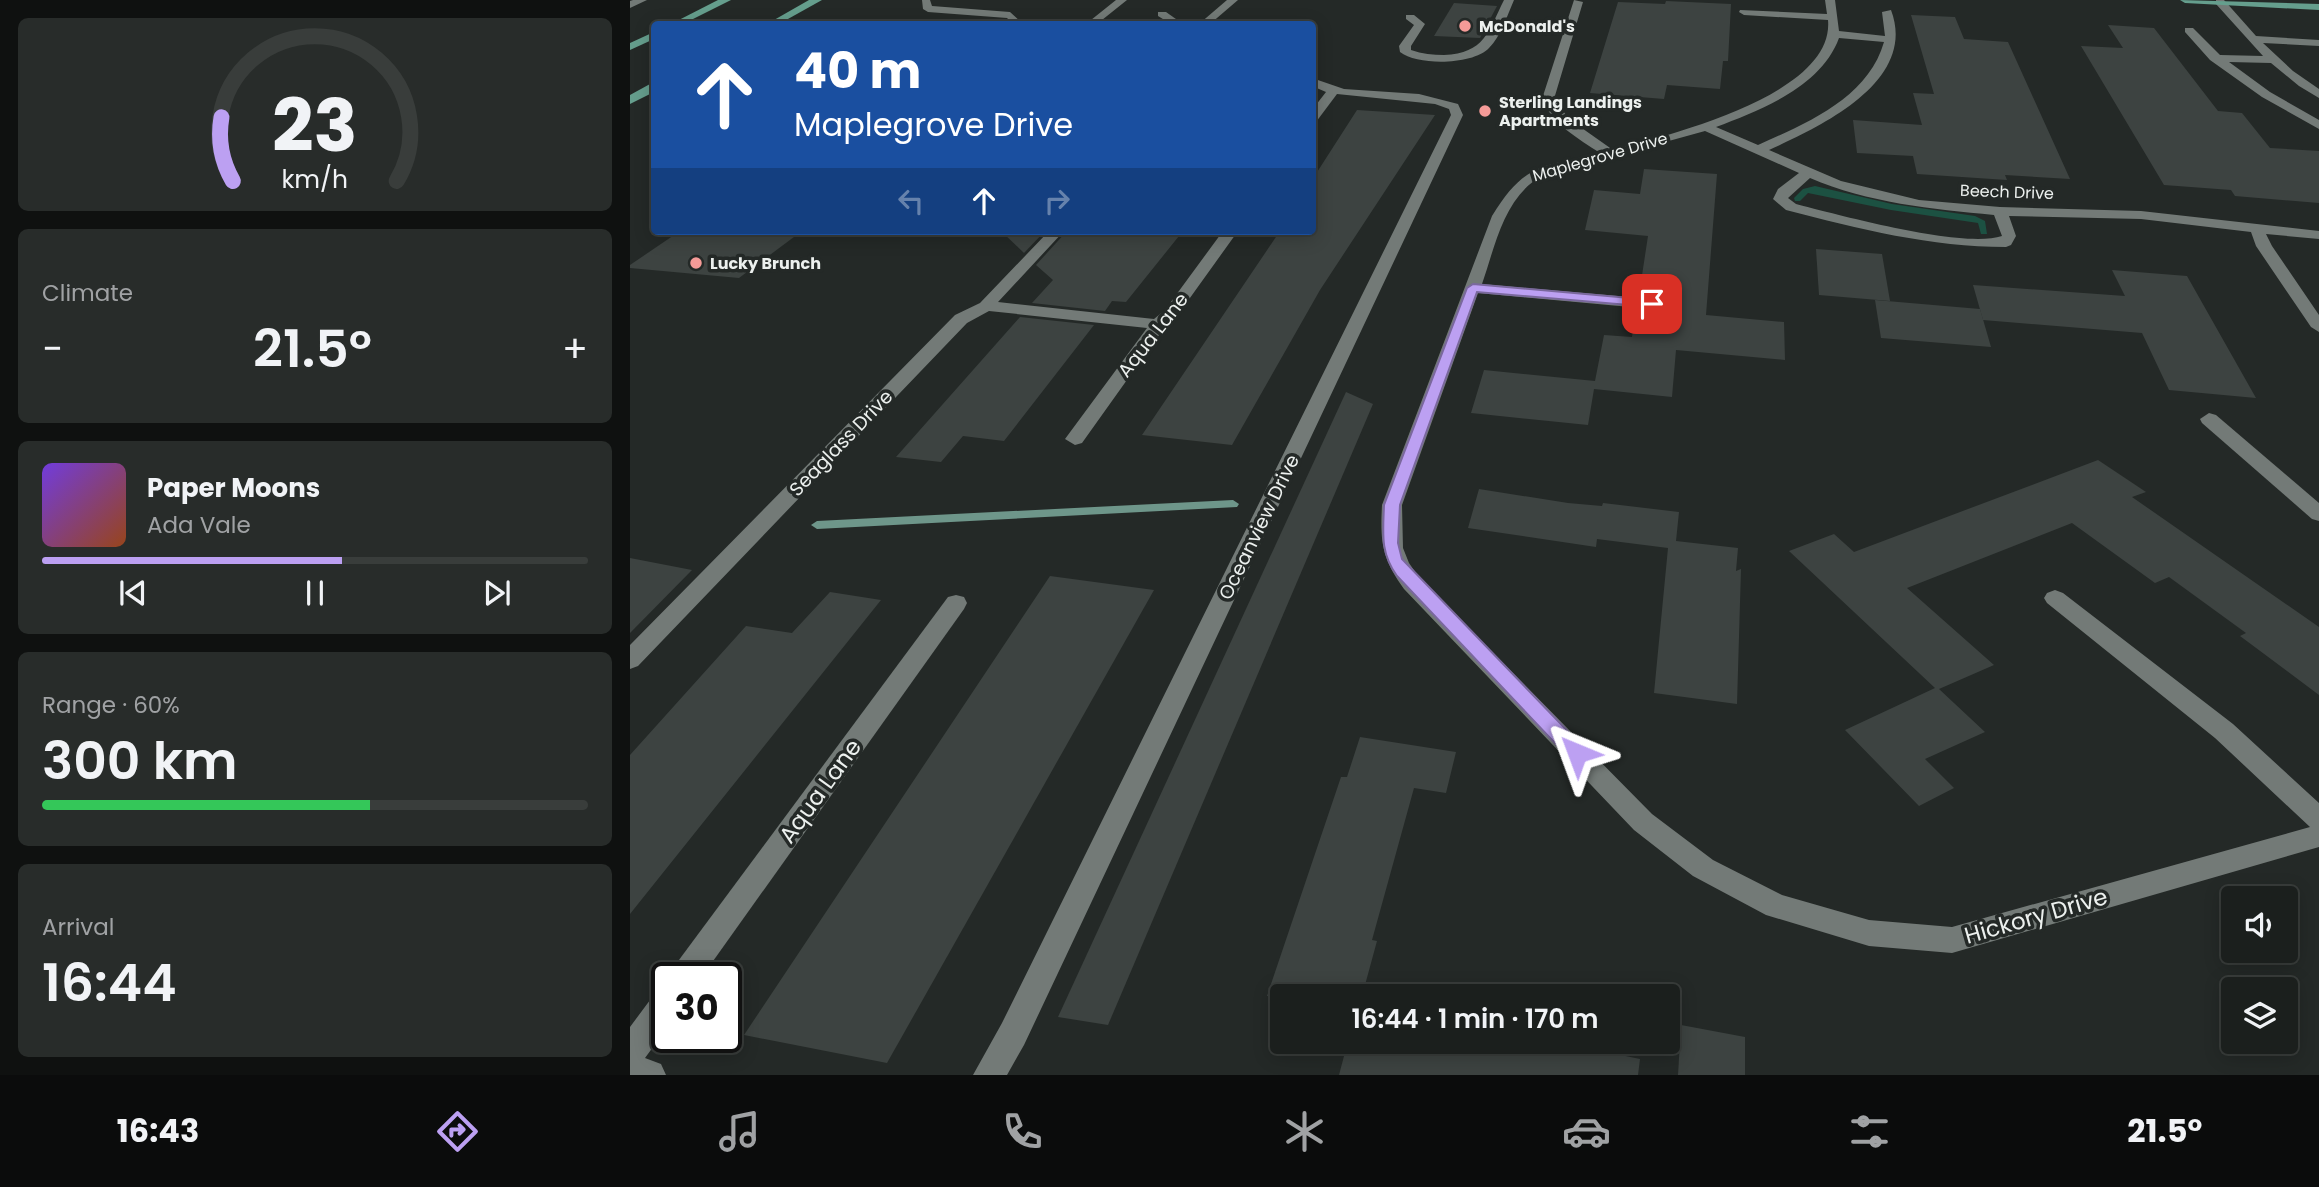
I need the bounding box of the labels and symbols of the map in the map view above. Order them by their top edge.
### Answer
place label: McDonald's [1479,15,1575,38]
marker: McDonald's [1457,18,1473,34]
place label: Sterling Landings Apartments [1499,91,1642,132]
marker: Sterling Landings Apartments [1477,103,1493,119]
street label: Maplegrove Drive [1530,127,1670,187]
street label: Beech Drive [1960,179,2054,205]
place label: Lucky Brunch [710,252,821,275]
marker: Lucky Brunch [688,255,704,271]
pin [1622,274,1682,334]
street label: Aqua Lane [1111,287,1195,383]
street label: Seaglass Drive [783,384,899,502]
street label: Oceanview Drive [1212,450,1306,604]
position arrow [1540,716,1614,790]
street label: Aqua Lane [771,732,869,850]
street label: Hickory Drive [1961,880,2111,952]
speed limit sign: 30 [651,962,742,1053]

